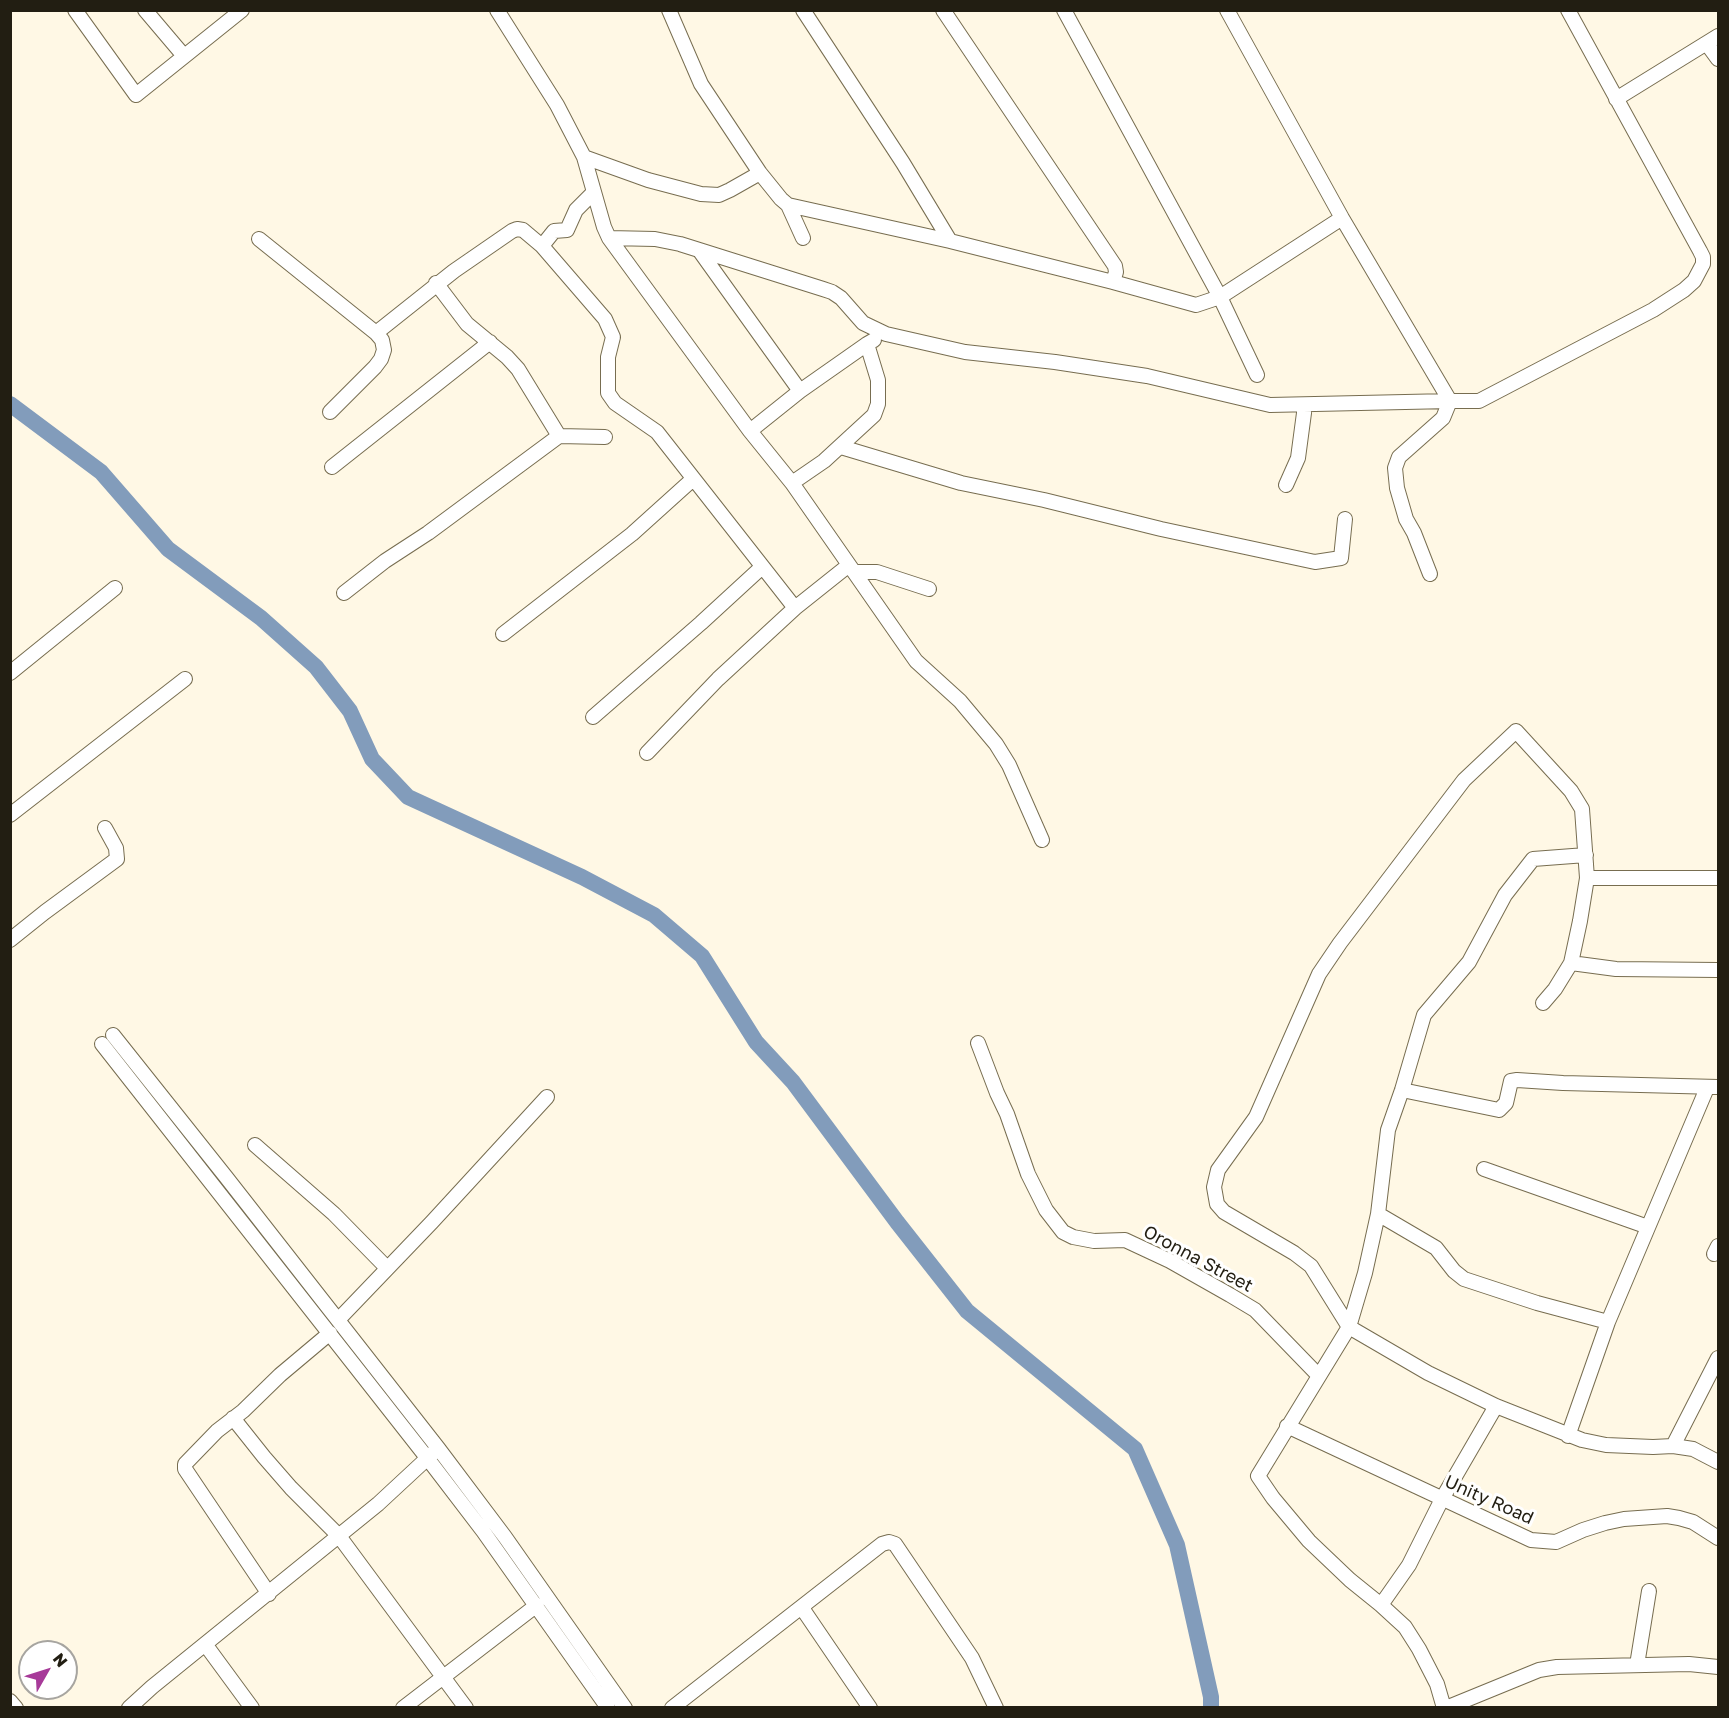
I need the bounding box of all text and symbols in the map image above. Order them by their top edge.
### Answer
street label: Oronna Street [1139,1221,1257,1297]
street label: Unity Road [1441,1471,1537,1529]
north arrow [18,1640,78,1700]
text: N [49,1649,72,1671]

